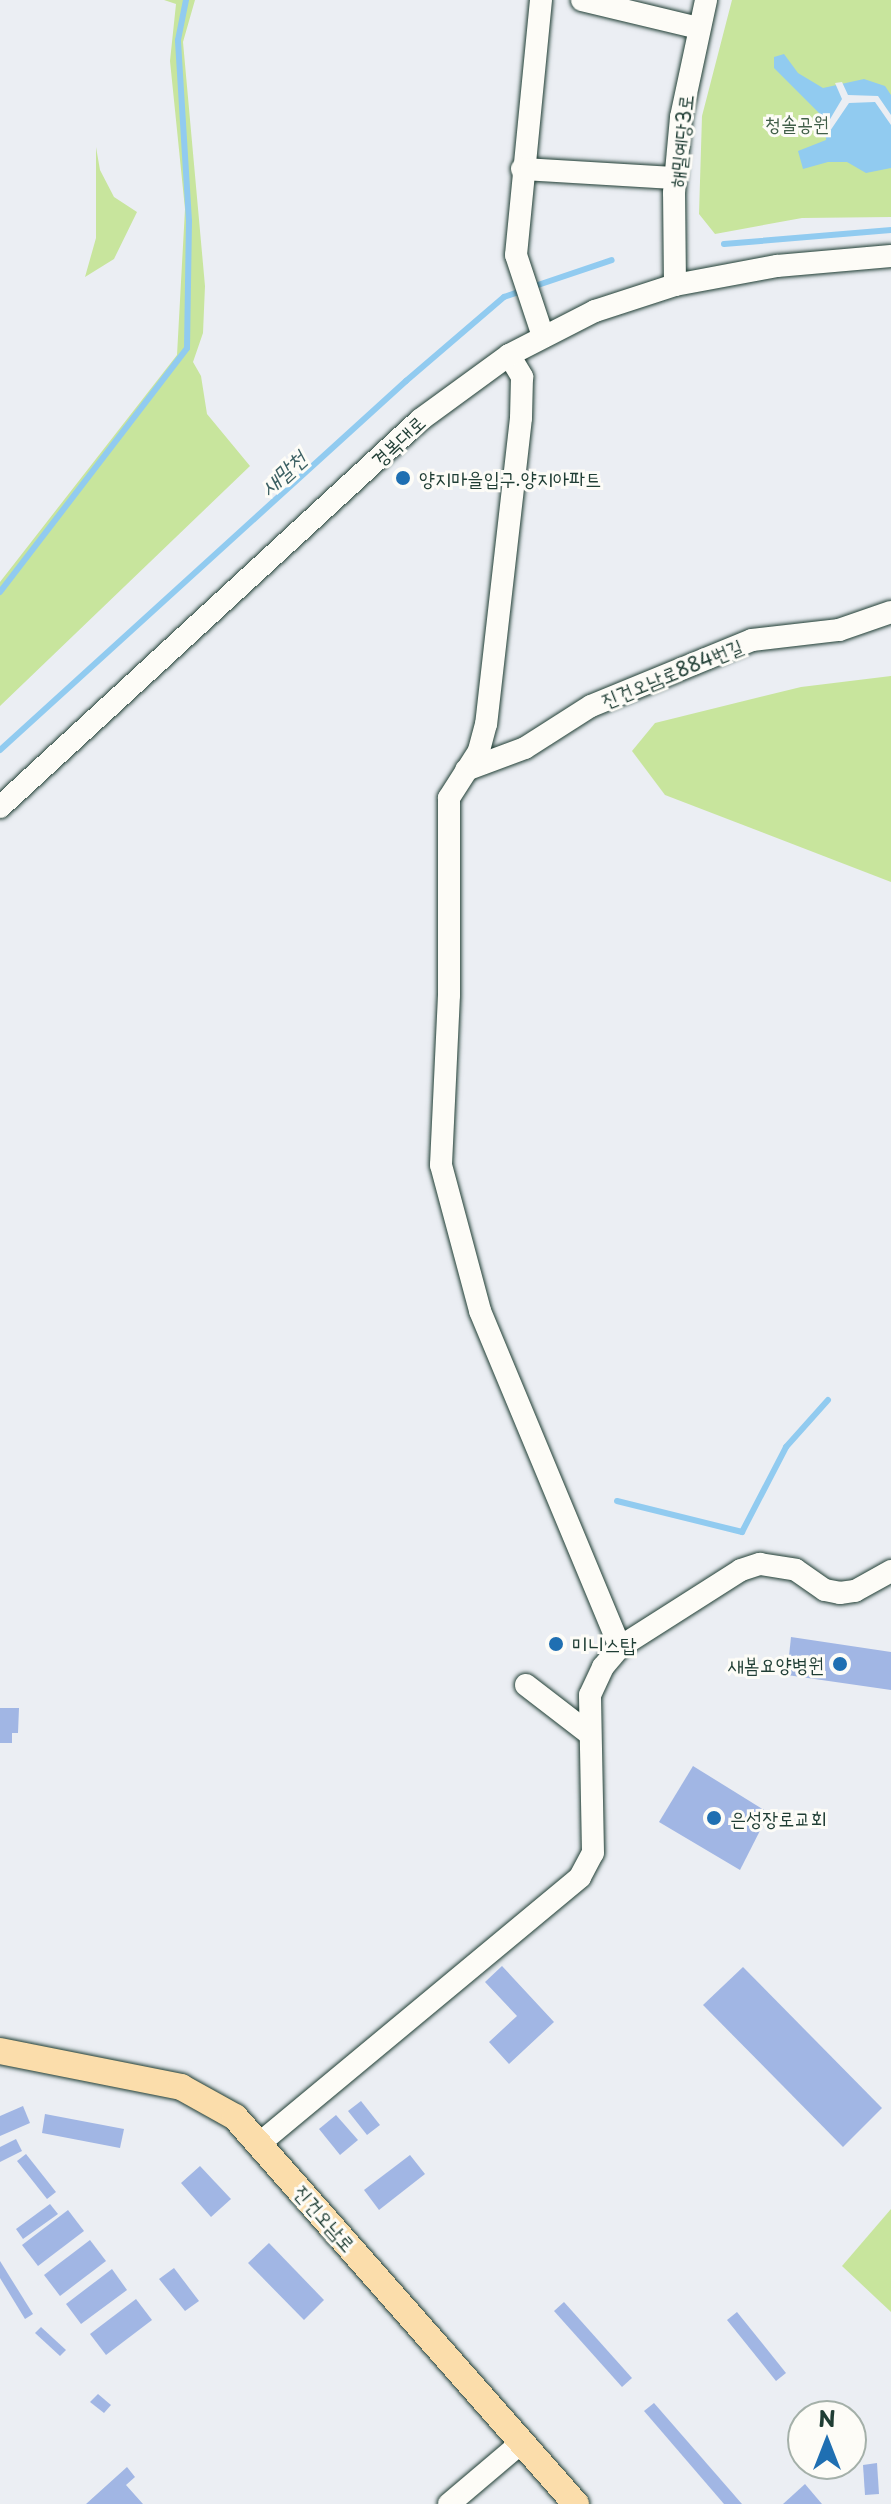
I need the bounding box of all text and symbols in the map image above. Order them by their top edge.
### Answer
street label: 해밀예당3로 [664,93,698,189]
park label: 청솔공원 [765,111,829,135]
street label: 경복대로 [366,410,430,472]
water label: 새말천 [253,444,311,500]
place label: 양지마을입구.양지아파트 [419,466,601,490]
marker: 양지마을입구.양지아파트 [394,469,412,487]
street label: 진건오남로884번길 [598,634,746,712]
place label: 미니스탑 [572,1632,636,1656]
marker: 미니스탑 [547,1635,565,1653]
place label: 새봄요양병원 [727,1652,824,1676]
marker: 새봄요양병원 [831,1655,849,1673]
place label: 은성장로교회 [730,1806,827,1830]
marker: 은성장로교회 [705,1809,723,1827]
street label: 진건오남로 [290,2180,360,2256]
north arrow [787,2400,867,2480]
text: N [818,2401,836,2434]

